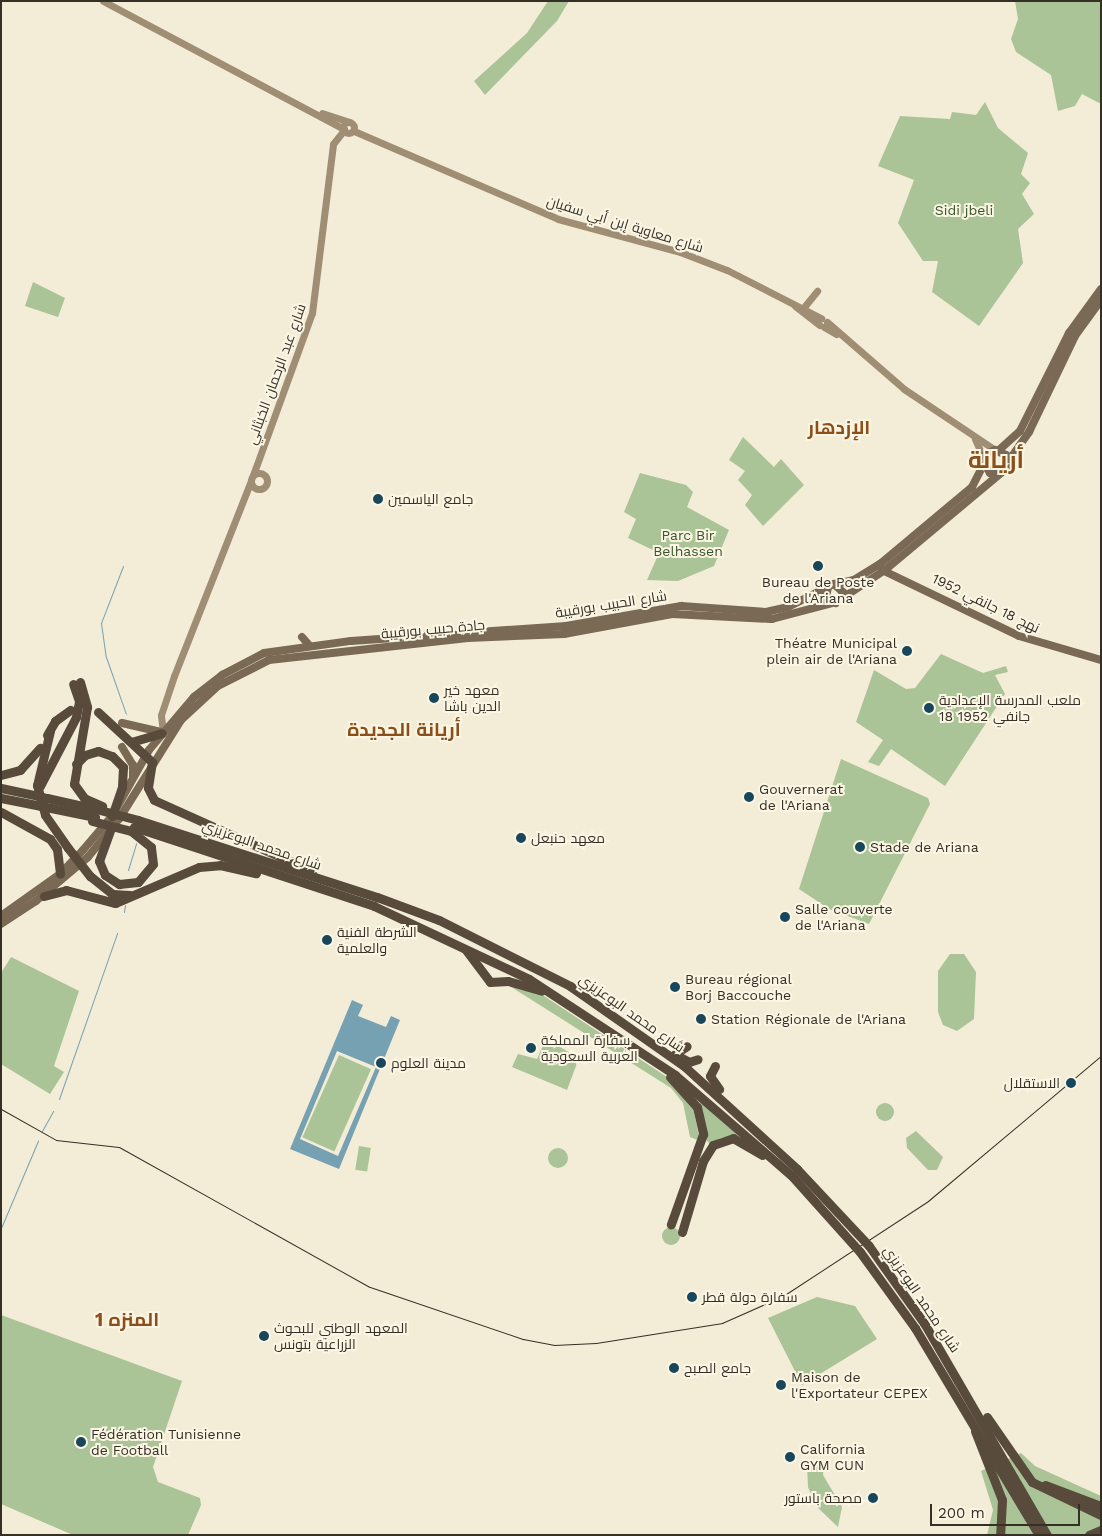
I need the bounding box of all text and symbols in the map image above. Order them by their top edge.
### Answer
street label: شارع معاوية إبن أبي سفيان [545,192,705,256]
park label: Sidi jbeli [935,202,993,218]
street label: شارع عبد الرحمان الخبثاني [243,301,309,447]
district label: الإزدهار [808,417,870,439]
district label: أريانة [968,447,1024,475]
place label: جامع الياسمين [388,491,473,507]
marker: جامع الياسمين [372,493,384,505]
park label: Parc Bir Belhassen [653,527,723,560]
marker: Bureau de Poste de l'Ariana [812,560,824,572]
street label: نهج 18 جانفي 1952 [929,570,1043,636]
place label: Bureau de Poste de l'Ariana [762,574,874,606]
street label: شارع الحبيب بورقيبة [554,587,668,621]
street label: جادة حبيب بورقيبة [380,616,486,642]
place label: Théatre Municipal plein air de l'Ariana [766,635,897,668]
marker: Théatre Municipal plein air de l'Ariana [901,645,913,657]
place label: معهد خير الدين باشا [444,682,501,714]
marker: معهد خير الدين باشا [428,692,440,704]
place label: ملعب المدرسة الإعدادية 18 جانفي 1952 [939,692,1081,724]
marker: ملعب المدرسة الإعدادية 18 جانفي 1952 [923,702,935,714]
district label: أريانة الجديدة [347,719,461,741]
place label: Gouvernerat de l'Ariana [759,781,843,814]
marker: Gouvernerat de l'Ariana [743,791,755,803]
street label: شارع محمد البوعزيزي [200,817,324,873]
place label: معهد حنبعل [531,830,605,846]
marker: معهد حنبعل [515,832,527,844]
place label: Stade de Ariana [870,839,979,855]
marker: Stade de Ariana [854,841,866,853]
place label: Salle couverte de l'Ariana [795,901,893,934]
marker: Salle couverte de l'Ariana [779,911,791,923]
place label: الشرطة الفنية والعلمية [337,924,417,956]
marker: الشرطة الفنية والعلمية [321,934,333,946]
street label: شارع محمد البوعزيزي [576,970,688,1056]
place label: Bureau régional Borj Baccouche [685,971,792,1004]
marker: Bureau régional Borj Baccouche [669,981,681,993]
place label: Station Régionale de l'Ariana [711,1011,906,1027]
marker: Station Régionale de l'Ariana [695,1013,707,1025]
place label: سفارة المملكة العربية السعودية [541,1032,638,1064]
marker: سفارة المملكة العربية السعودية [525,1042,537,1054]
place label: مدينة العلوم [391,1055,466,1071]
marker: مدينة العلوم [375,1057,387,1069]
place label: الاستقلال [1004,1075,1060,1091]
marker: الاستقلال [1064,1076,1078,1090]
street label: شارع محمد البوعزيزي [880,1243,964,1355]
place label: سفارة دولة قطر [702,1289,798,1305]
marker: سفارة دولة قطر [686,1291,698,1303]
district label: المنزه 1 [95,1309,159,1331]
place label: المعهد الوطني للبحوث الزراعية بتونس [274,1320,408,1352]
marker: المعهد الوطني للبحوث الزراعية بتونس [258,1330,270,1342]
place label: جامع الصبح [684,1360,751,1376]
marker: جامع الصبح [668,1362,680,1374]
place label: Maison de l'Exportateur CEPEX [791,1369,928,1401]
marker: Maison de l'Exportateur CEPEX [775,1379,787,1391]
place label: Fédération Tunisienne de Football [91,1426,241,1458]
marker: Fédération Tunisienne de Football [75,1436,87,1448]
place label: California GYM CUN [800,1441,865,1474]
marker: California GYM CUN [784,1451,796,1463]
place label: مصحة باستور [784,1490,862,1506]
marker: مصحة باستور [866,1491,880,1505]
scale bar [932,1494,1082,1526]
text: 200 m [938,1504,985,1522]

